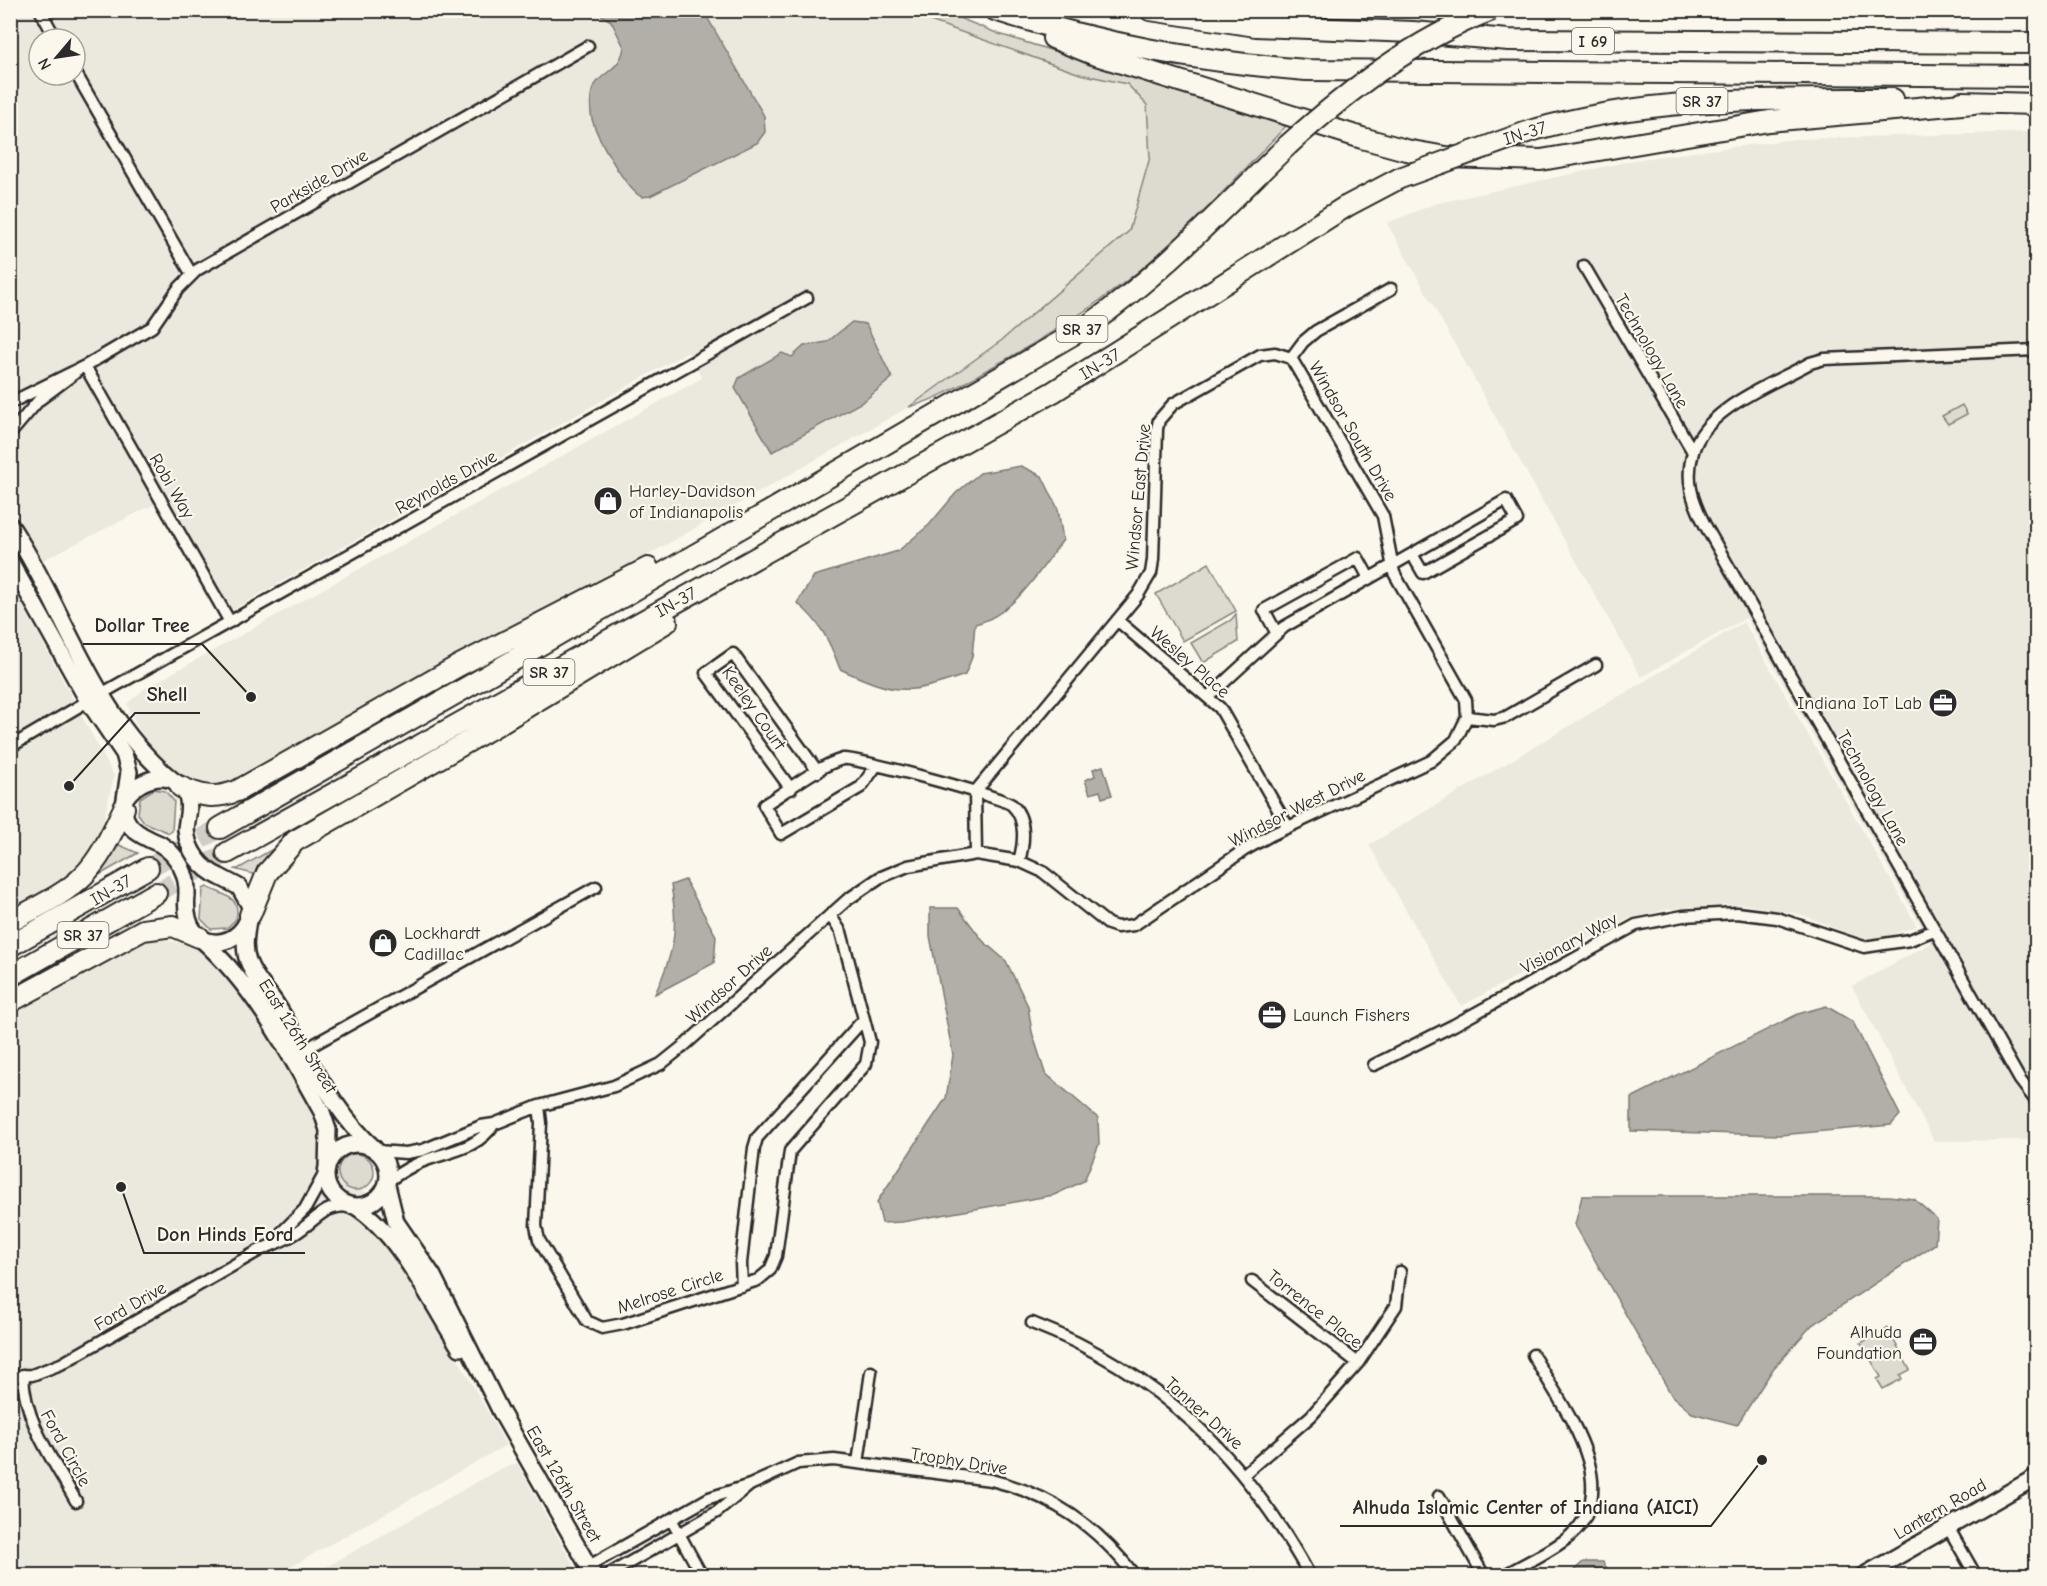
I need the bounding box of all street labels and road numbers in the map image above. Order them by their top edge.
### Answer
road number: I 69 [1572,28,1614,54]
road number: SR 37 [1676,88,1728,114]
street label: IN-37 [1501,117,1550,150]
street label: Parkside Drive [267,145,372,218]
street label: Technology Lane [1610,290,1693,412]
road number: SR 37 [1056,316,1108,342]
street label: IN-37 [1076,344,1125,385]
street label: Windsor South Drive [1304,358,1401,505]
street label: Windsor East Drive [1122,423,1155,571]
street label: Reynolds Drive [392,446,501,519]
street label: Robi Way [145,450,199,523]
street label: IN-37 [652,582,701,622]
street label: Wesley Place [1145,622,1234,703]
road number: SR 37 [524,659,574,685]
street label: Keeley Court [717,662,791,755]
street label: Technology Lane [1832,727,1913,850]
street label: Windsor West Drive [1226,765,1369,852]
street label: IN-37 [87,870,136,910]
street label: Visionary Way [1517,908,1622,979]
road number: SR 37 [58,922,109,948]
street label: Windsor Drive [682,940,777,1028]
street label: East 126th Street [254,975,342,1098]
street label: Melrose Circle [615,1264,726,1318]
street label: Torrence Place [1263,1266,1366,1353]
street label: Ford Drive [90,1277,170,1335]
street label: Tanner Drive [1160,1373,1247,1454]
street label: Ford Circle [36,1406,95,1490]
street label: East 126th Street [522,1422,606,1547]
street label: Trophy Drive [909,1443,1009,1480]
street label: Lantern Road [1890,1474,1990,1544]

